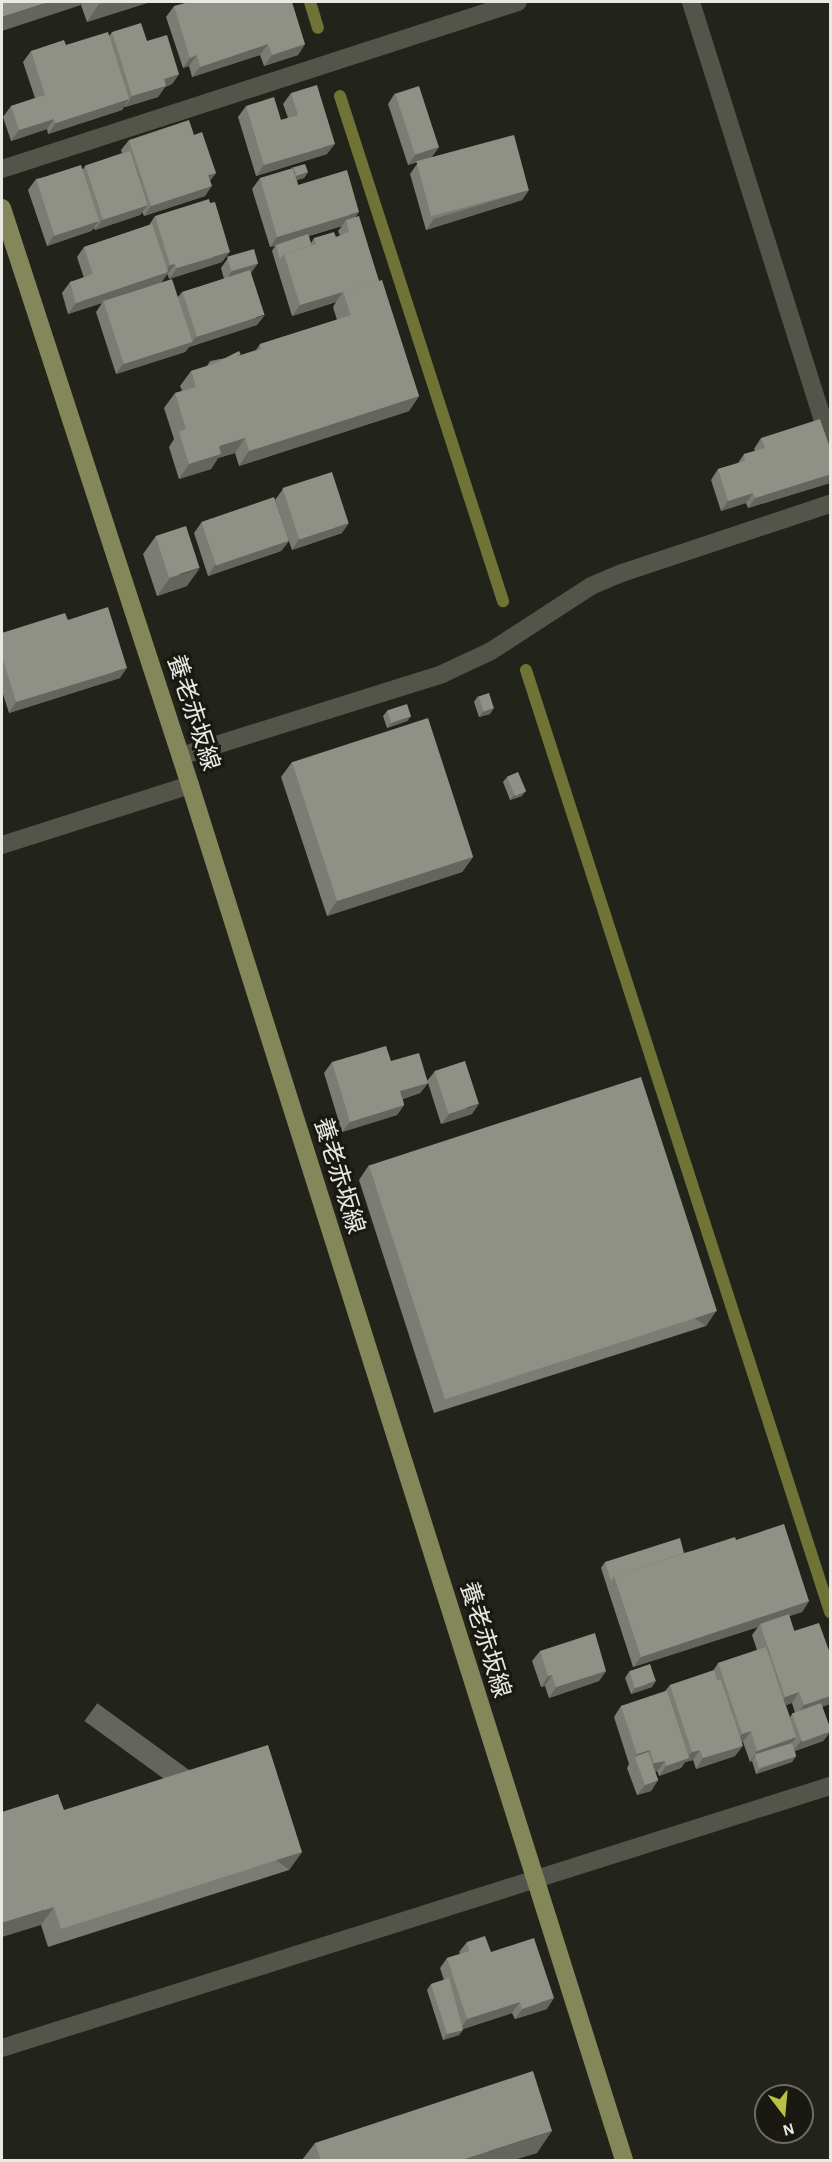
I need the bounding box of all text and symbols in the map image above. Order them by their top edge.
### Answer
street label: 養老赤坂線 [160,651,224,775]
street label: 養老赤坂線 [307,1114,369,1238]
street label: 養老赤坂線 [453,1578,515,1702]
north arrow [754,2084,814,2144]
text: N [781,2120,796,2139]

